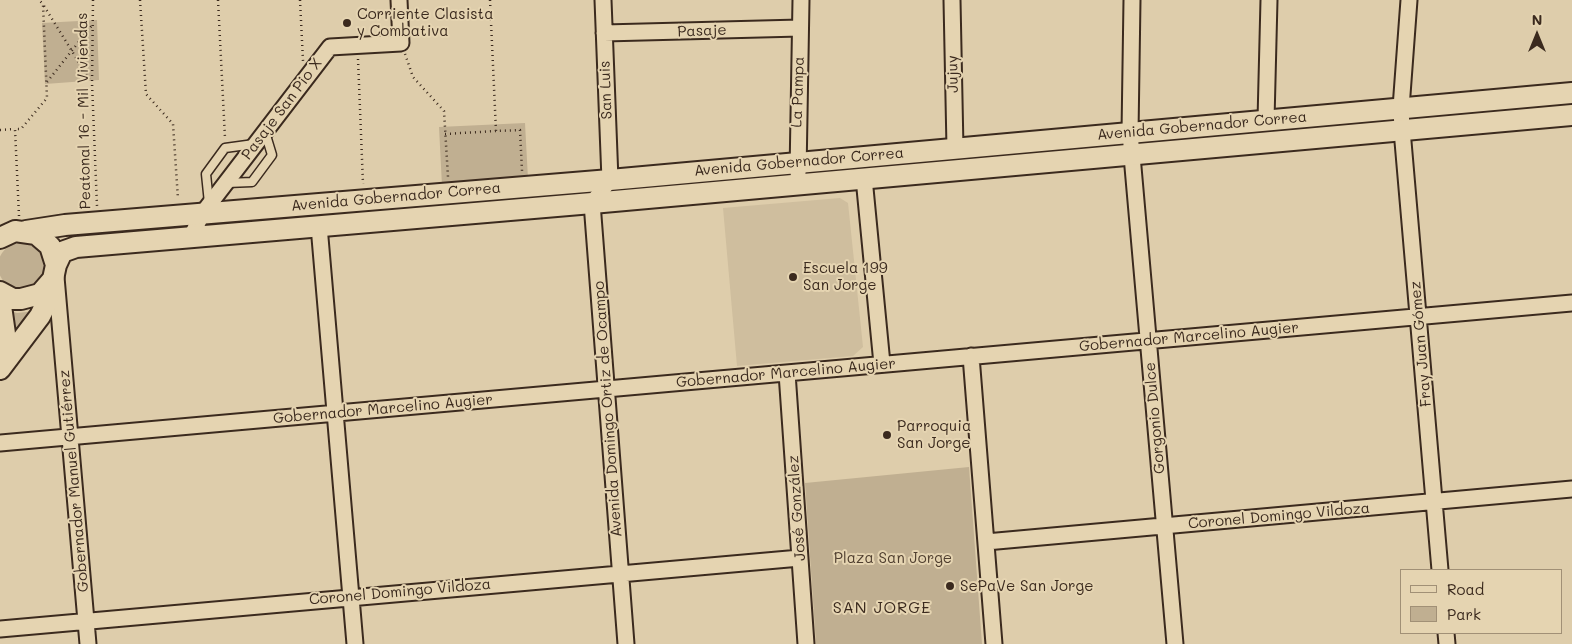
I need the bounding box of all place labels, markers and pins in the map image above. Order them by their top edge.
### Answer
place label: Corriente Clasista y Combativa [357,5,493,40]
marker: Corriente Clasista y Combativa [341,17,353,29]
place label: Escuela 199 San Jorge [803,259,888,294]
marker: Escuela 199 San Jorge [787,271,799,283]
place label: Parroquia San Jorge [897,417,971,452]
marker: Parroquia San Jorge [881,429,893,441]
place label: SePaVe San Jorge [960,577,1094,595]
marker: SePaVe San Jorge [944,580,956,592]

